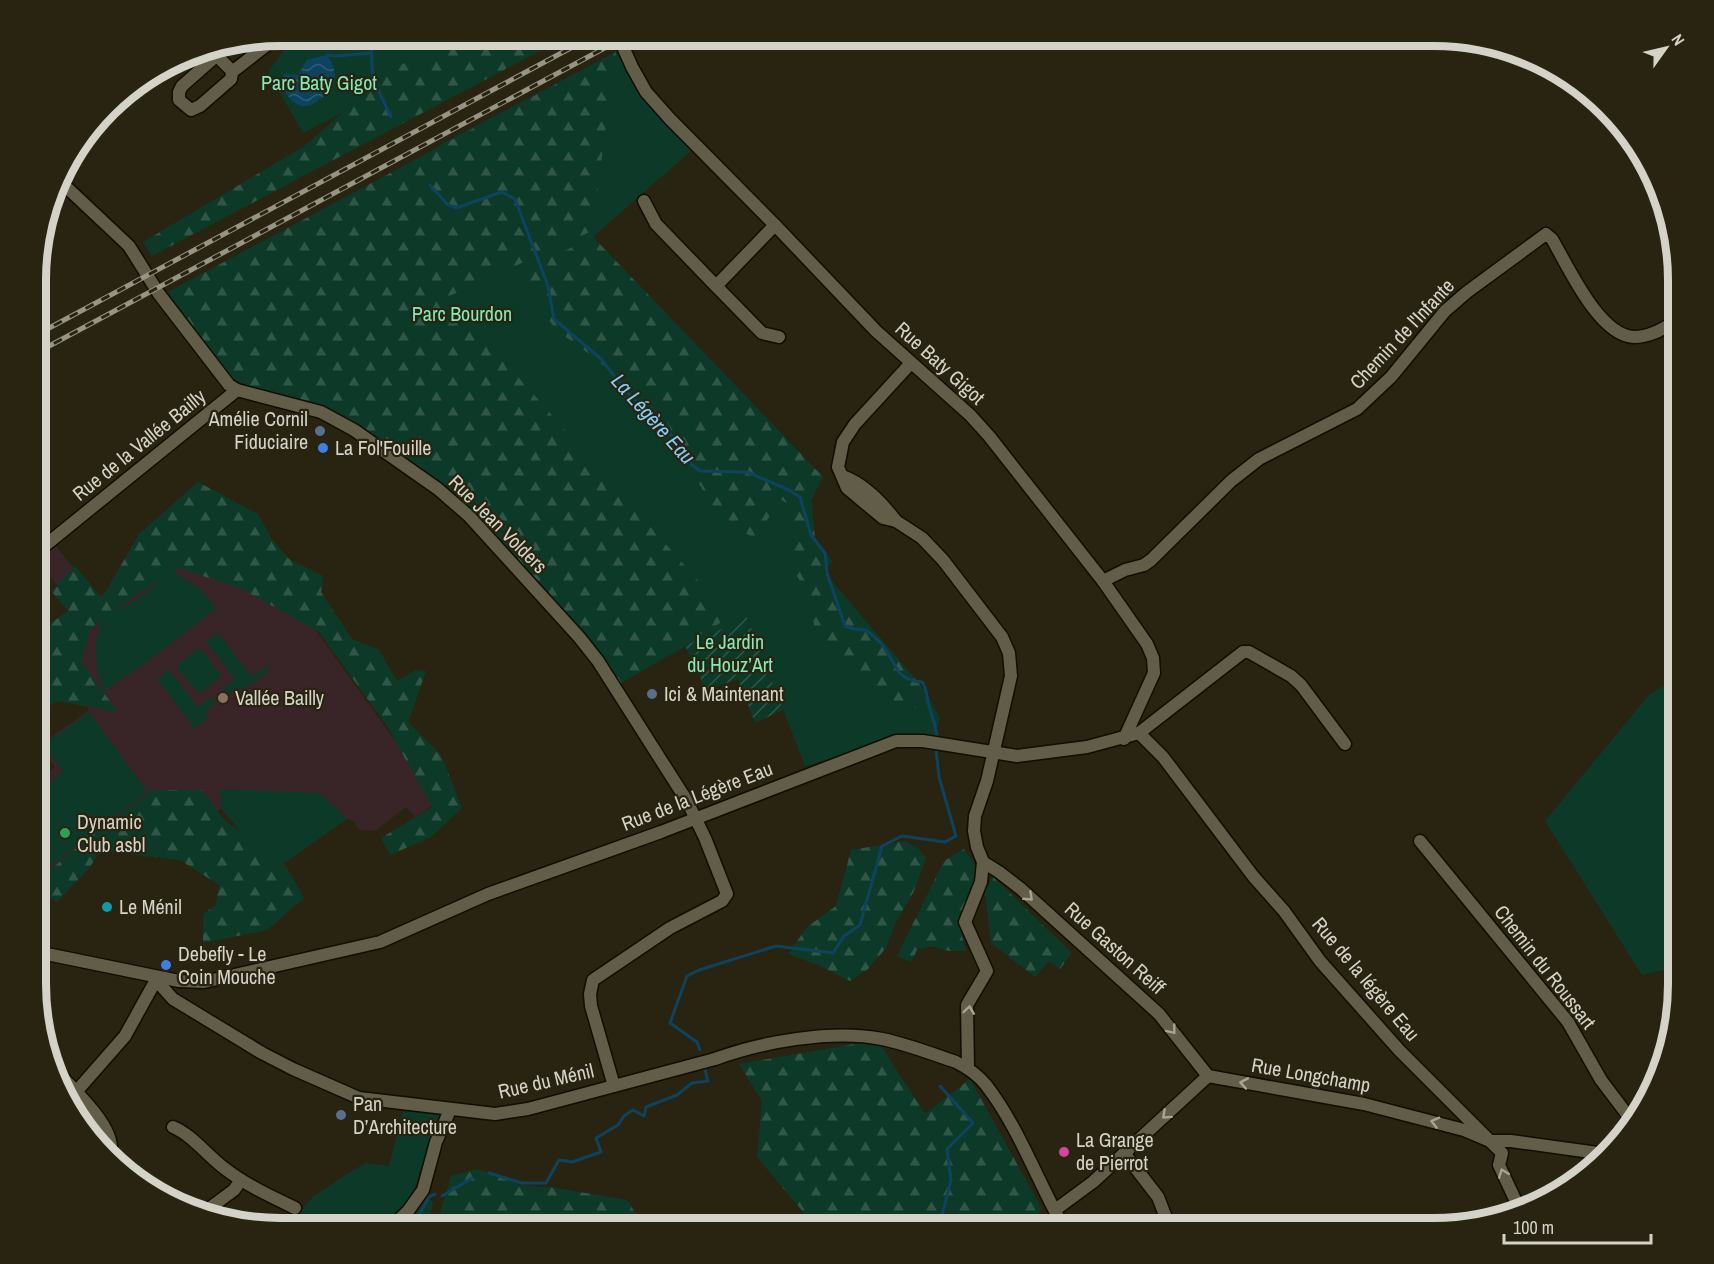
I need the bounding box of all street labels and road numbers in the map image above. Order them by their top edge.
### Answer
street label: Chemin de l'Infante [1343,273,1460,395]
street label: Rue Baty Gigot [890,315,991,410]
street label: Rue de la Vallée Bailly [67,382,211,507]
street label: Rue Jean Volders [443,468,554,579]
street label: Rue de la Légère Eau [618,754,776,837]
street label: Rue Gaston Reiff [1059,895,1171,1000]
street label: Chemin du Roussart [1488,899,1603,1035]
street label: Rue de la légère Eau [1307,911,1426,1046]
street label: Rue Longchamp [1249,1051,1373,1098]
street label: Rue du Ménil [495,1056,596,1105]

